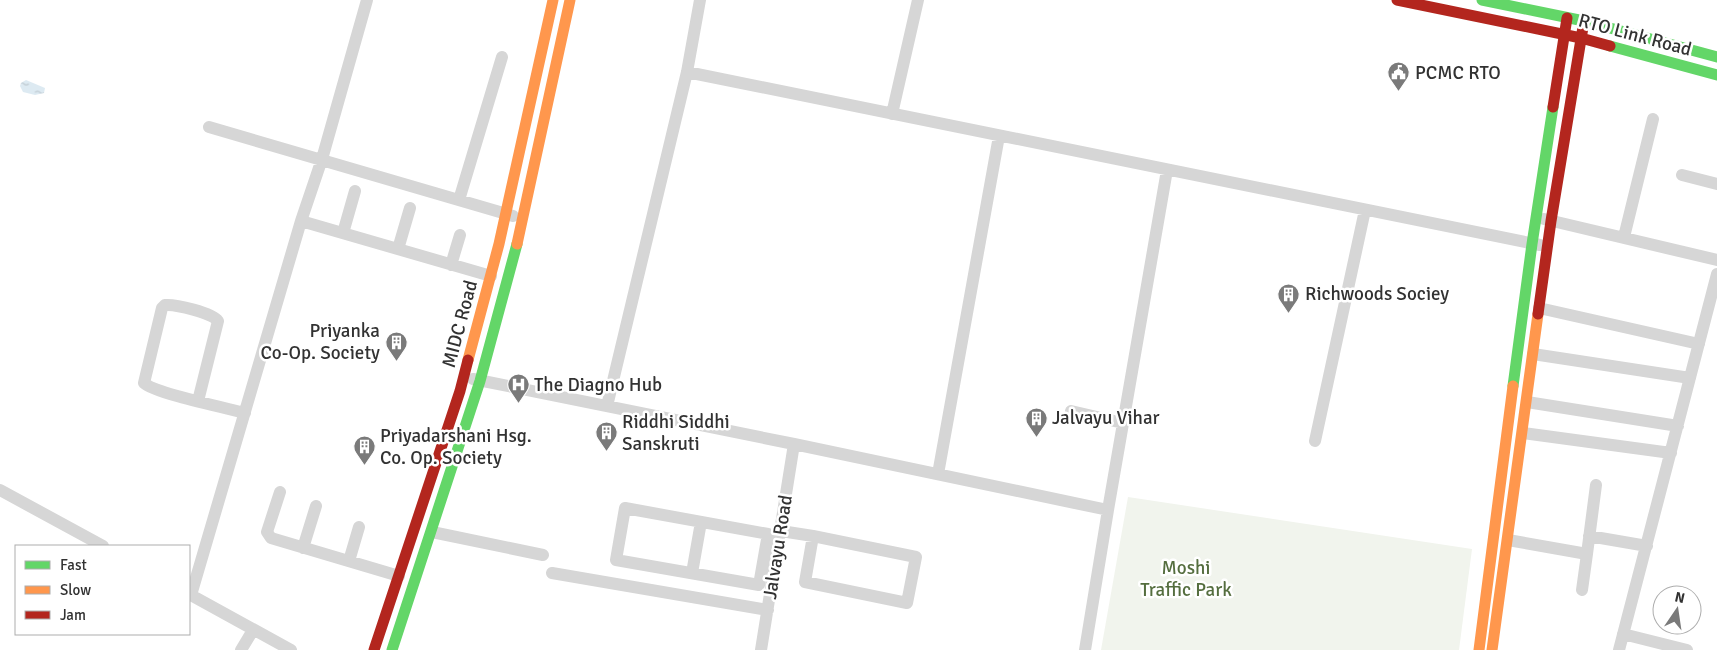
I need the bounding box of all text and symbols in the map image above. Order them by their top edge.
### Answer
street label: RTO Link Road [1576,8,1694,62]
public building icon: PCMC RTO [1387,61,1411,92]
place label: PCMC RTO [1415,61,1501,85]
street label: MIDC Road [437,278,483,370]
building icon: Richwoods Sociey [1277,282,1301,313]
place label: Richwoods Sociey [1305,282,1449,306]
place label: Priyanka Co-Op. Society [261,319,380,365]
building icon: Priyanka Co-Op. Society [384,330,408,361]
hospital icon: The Diagno Hub [506,373,530,404]
place label: The Diagno Hub [534,373,662,397]
building icon: Jalvayu Vihar [1024,406,1048,437]
place label: Jalvayu Vihar [1052,406,1160,430]
place label: Riddhi Siddhi Sanskruti [622,410,730,456]
building icon: Riddhi Siddhi Sanskruti [594,421,618,452]
place label: Priyadarshani Hsg. Co. Op. Society [380,424,532,470]
building icon: Priyadarshani Hsg. Co. Op. Society [352,435,376,466]
street label: Jalvayu Road [758,493,798,601]
legend [15,545,190,635]
text: Fast [60,556,87,574]
park label: Moshi Traffic Park [1140,556,1232,602]
text: Slow [60,581,91,599]
north arrow [1652,585,1702,635]
text: N [1673,588,1686,607]
text: Jam [60,606,86,624]

